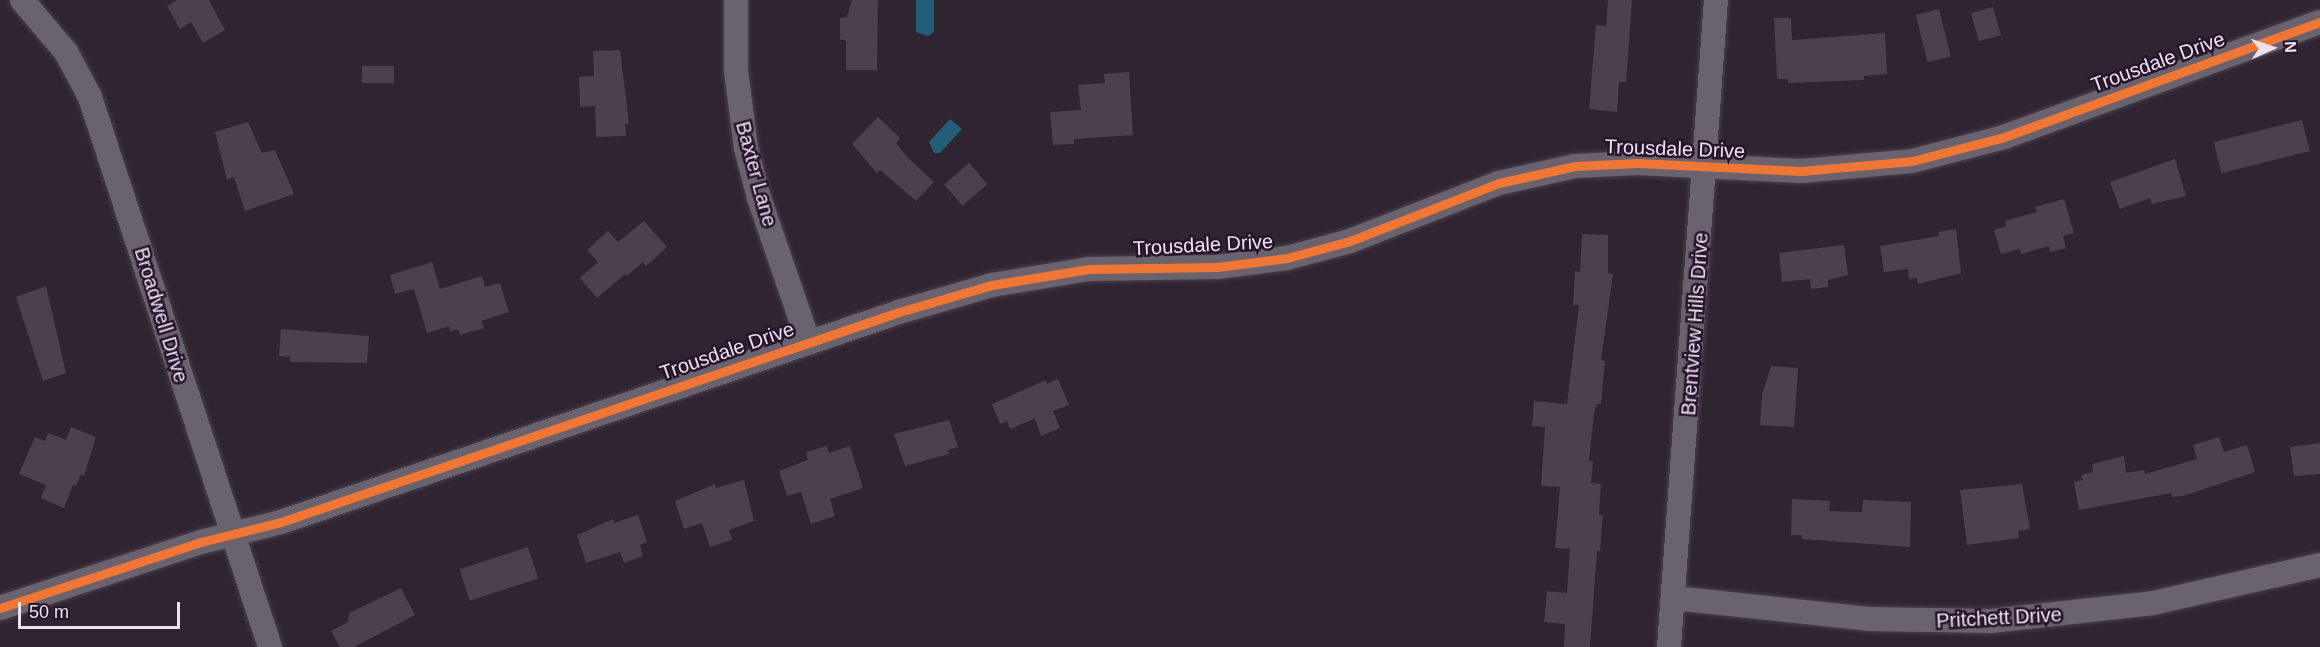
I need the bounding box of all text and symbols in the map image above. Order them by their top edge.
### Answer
north arrow [2242,18,2302,78]
street label: Trousdale Drive [2088,27,2228,97]
text: N [2282,41,2299,53]
street label: Baxter Lane [730,119,782,229]
street label: Trousdale Drive [1604,135,1746,163]
street label: Trousdale Drive [1132,229,1274,261]
street label: Brentview Hills Drive [1677,232,1713,416]
street label: Broadwell Drive [129,245,193,385]
street label: Trousdale Drive [657,317,797,385]
scale bar [21,590,183,628]
text: 50 m [29,602,69,622]
street label: Pritchett Drive [1936,603,2062,633]

